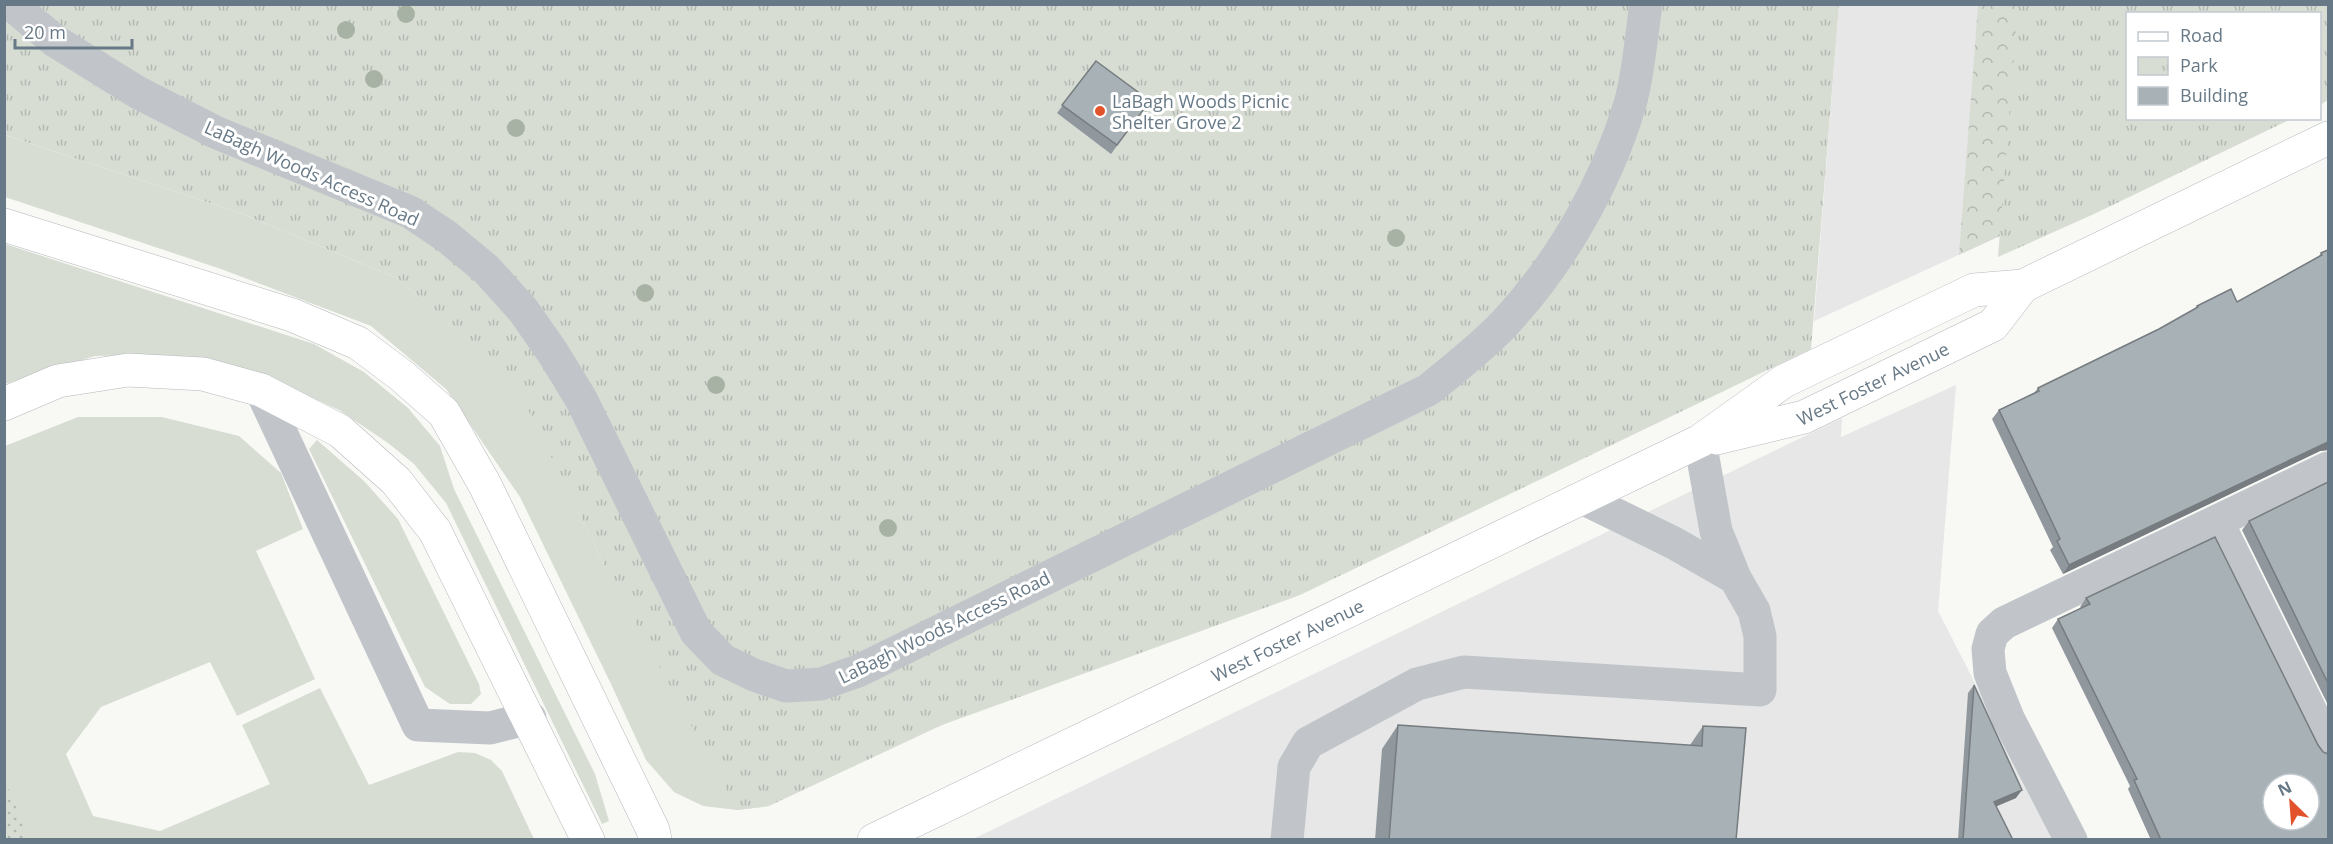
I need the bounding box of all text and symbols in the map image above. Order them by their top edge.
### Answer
scale bar [15,12,132,50]
legend [2126,12,2321,120]
text: 20 m [24,20,66,44]
text: Road [2180,23,2223,47]
text: Park [2180,53,2218,77]
text: Building [2180,83,2248,107]
place label: LaBagh Woods Picnic Shelter Grove 2 [1112,89,1290,134]
marker: LaBagh Woods Picnic Shelter Grove 2 [1093,104,1107,118]
street label: LaBagh Woods Access Road [201,115,423,231]
street label: West Foster Avenue [1793,336,1953,431]
street label: LaBagh Woods Access Road [834,565,1054,689]
street label: West Foster Avenue [1207,593,1367,687]
north arrow [2261,772,2321,832]
text: N [2274,776,2295,801]

